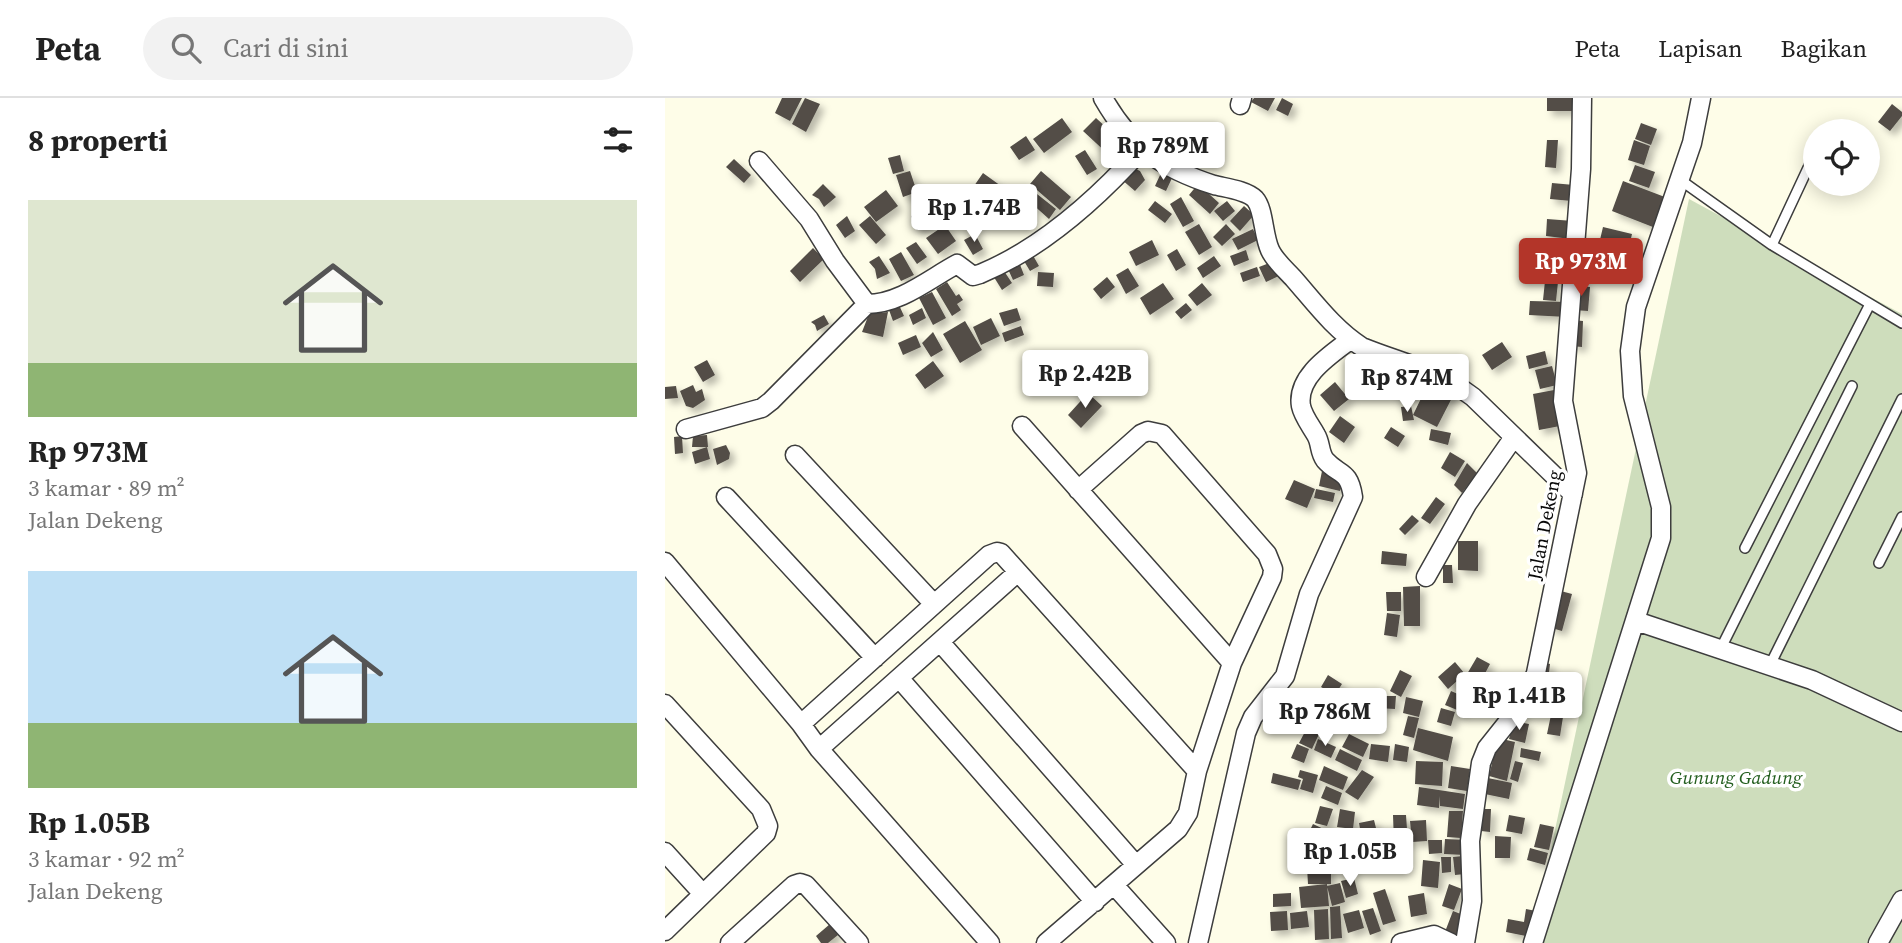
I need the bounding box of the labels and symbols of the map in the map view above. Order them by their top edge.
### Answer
pin: Rp 789M [1098,122,1228,182]
pin: Rp 1.74B [902,184,1046,244]
pin: Rp 973M [1516,238,1646,298]
pin: Rp 2.42B [1013,350,1157,410]
pin: Rp 874M [1342,354,1472,414]
street label: Jalan Dekeng [1520,468,1567,583]
pin: Rp 1.41B [1447,672,1591,732]
pin: Rp 786M [1260,688,1390,748]
park label: Gunung Gadung [1670,764,1803,790]
pin: Rp 1.05B [1278,828,1422,888]

